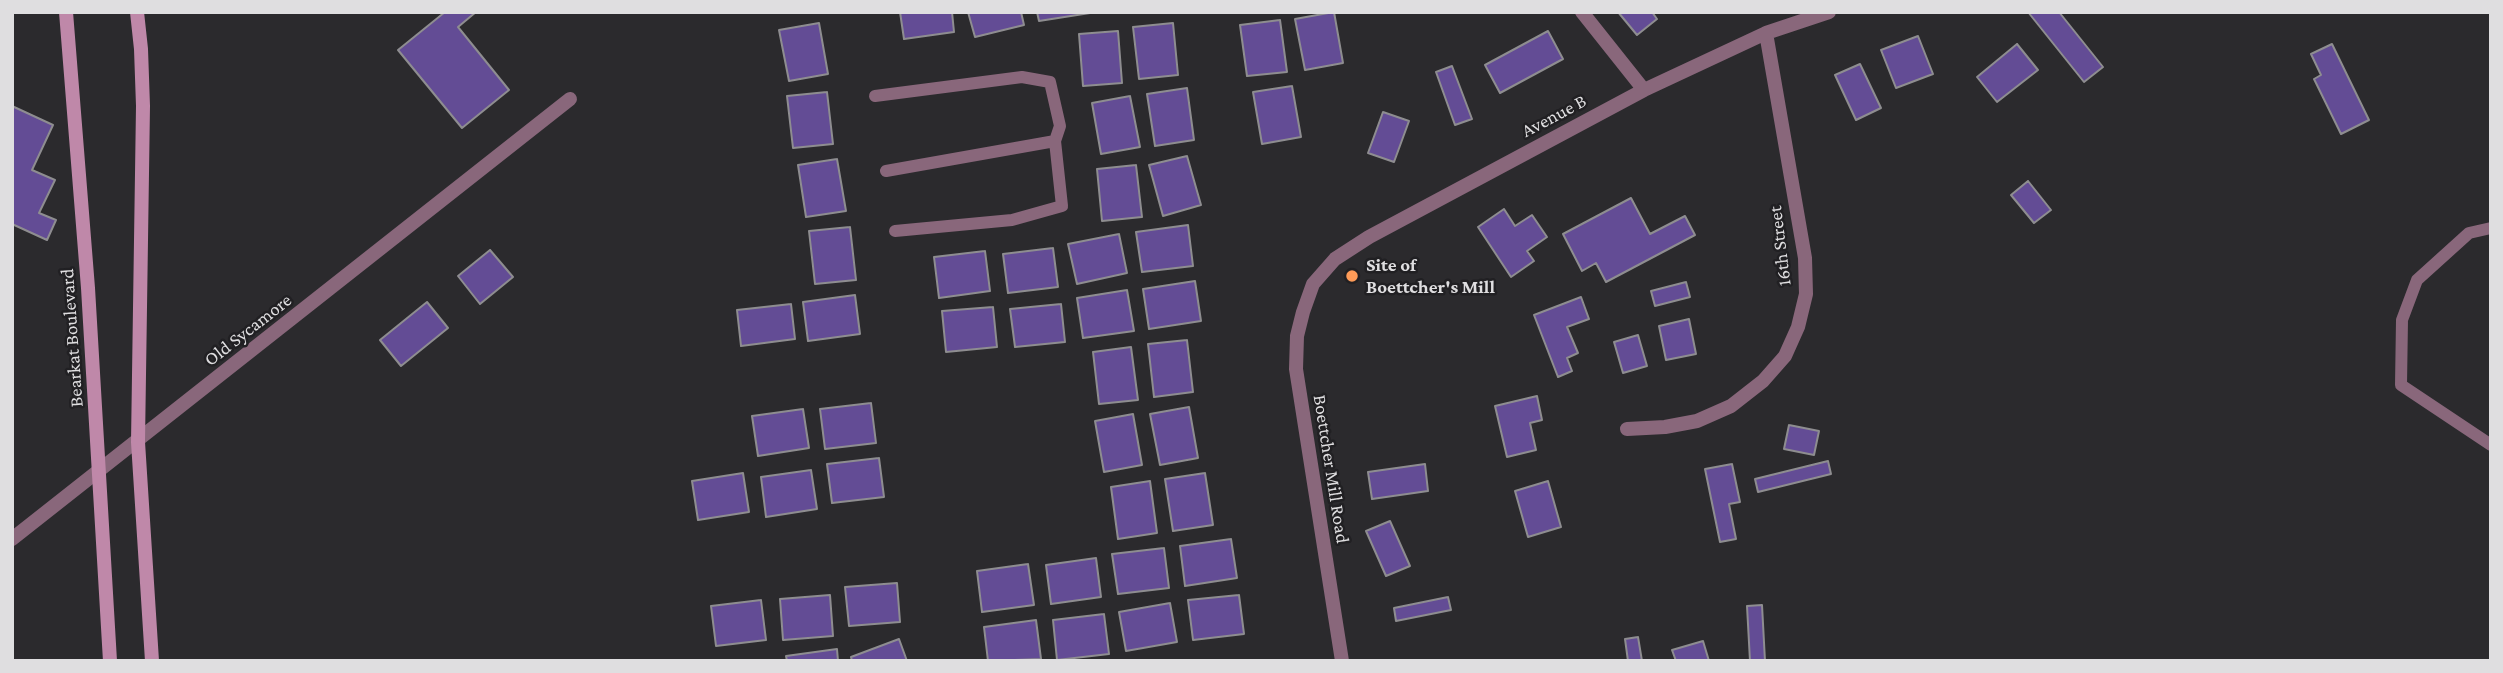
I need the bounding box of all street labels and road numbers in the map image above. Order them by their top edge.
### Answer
street label: Avenue B [1518,90,1590,142]
street label: 16th Street [1764,205,1796,287]
street label: Bearkat Boulevard [56,268,88,408]
street label: Old Sycamore [200,289,296,371]
street label: Boettcher Mill Road [1308,393,1354,545]

